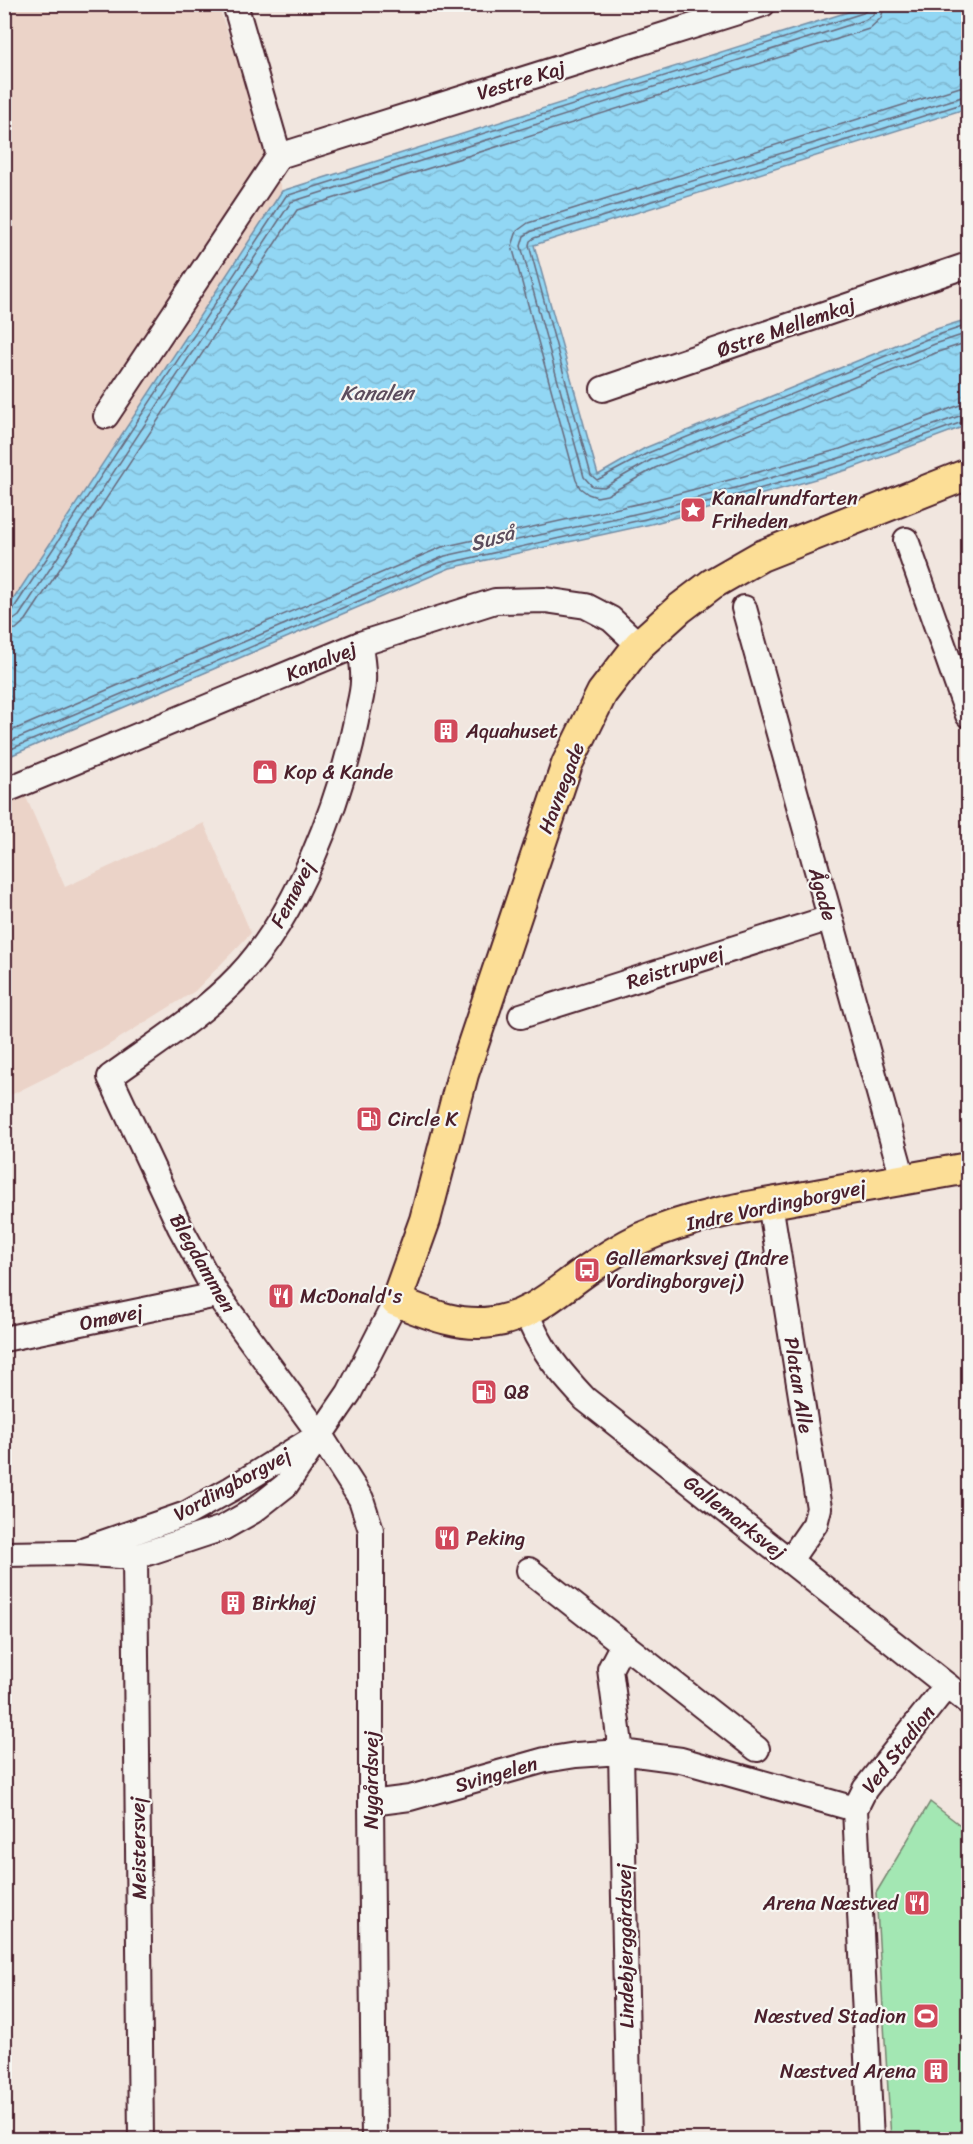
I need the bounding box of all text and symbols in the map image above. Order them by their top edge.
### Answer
street label: Vestre Kaj [473,50,570,111]
street label: Østre Mellemkaj [712,287,861,368]
water label: Kanalen [341,374,416,412]
place label: Kanalrundfarten Friheden [712,481,858,539]
place icon: Kanalrundfarten Friheden [678,495,708,525]
water label: Suså [465,513,522,562]
street label: Kanalvej [280,631,363,692]
place label: Aquahuset [465,714,558,749]
building icon: Aquahuset [431,716,461,746]
street label: Havnegade [528,737,595,839]
place label: Kop & Kande [284,755,393,790]
shop icon: Kop & Kande [250,757,280,787]
street label: Femøvej [260,853,325,934]
street label: Ågade [798,862,847,925]
street label: Reistrupvej [622,935,730,1000]
place label: Circle K [388,1102,459,1137]
fuel station icon: Circle K [354,1104,384,1134]
street label: Indre Vordingborgvej [682,1169,870,1242]
street label: Blegdammen [160,1207,245,1320]
place label: Gallemarksvej (Indre Vordingborgvej) [606,1241,789,1299]
bus stop icon: Gallemarksvej (Indre Vordingborgvej) [572,1255,602,1285]
place label: McDonald's [300,1279,403,1314]
restaurant icon: McDonald's [266,1281,296,1311]
street label: Omøvej [76,1293,147,1341]
street label: Platan Alle [774,1334,823,1436]
place label: Q8 [504,1375,529,1410]
fuel station icon: Q8 [469,1377,499,1407]
street label: Vordingborgvej [167,1437,299,1531]
street label: Gallemarksvej [676,1466,794,1569]
place label: Peking [466,1521,525,1556]
restaurant icon: Peking [432,1523,462,1553]
place label: Birkhøj [252,1586,317,1621]
building icon: Birkhøj [218,1588,248,1618]
street label: Ved Stadion [852,1697,945,1801]
street label: Nygårdsvej [354,1730,389,1829]
street label: Svingelen [451,1746,542,1803]
street label: Meistersvej [120,1795,157,1900]
street label: Lindebjerggårdsvej [607,1862,644,2029]
place label: Arena Næstved [762,1886,899,1921]
restaurant icon: Arena Næstved [902,1888,932,1918]
place label: Næstved Stadion [754,1999,906,2034]
sports icon: Næstved Stadion [911,2001,941,2031]
place label: Næstved Arena [780,2054,916,2089]
building icon: Næstved Arena [921,2056,951,2086]

